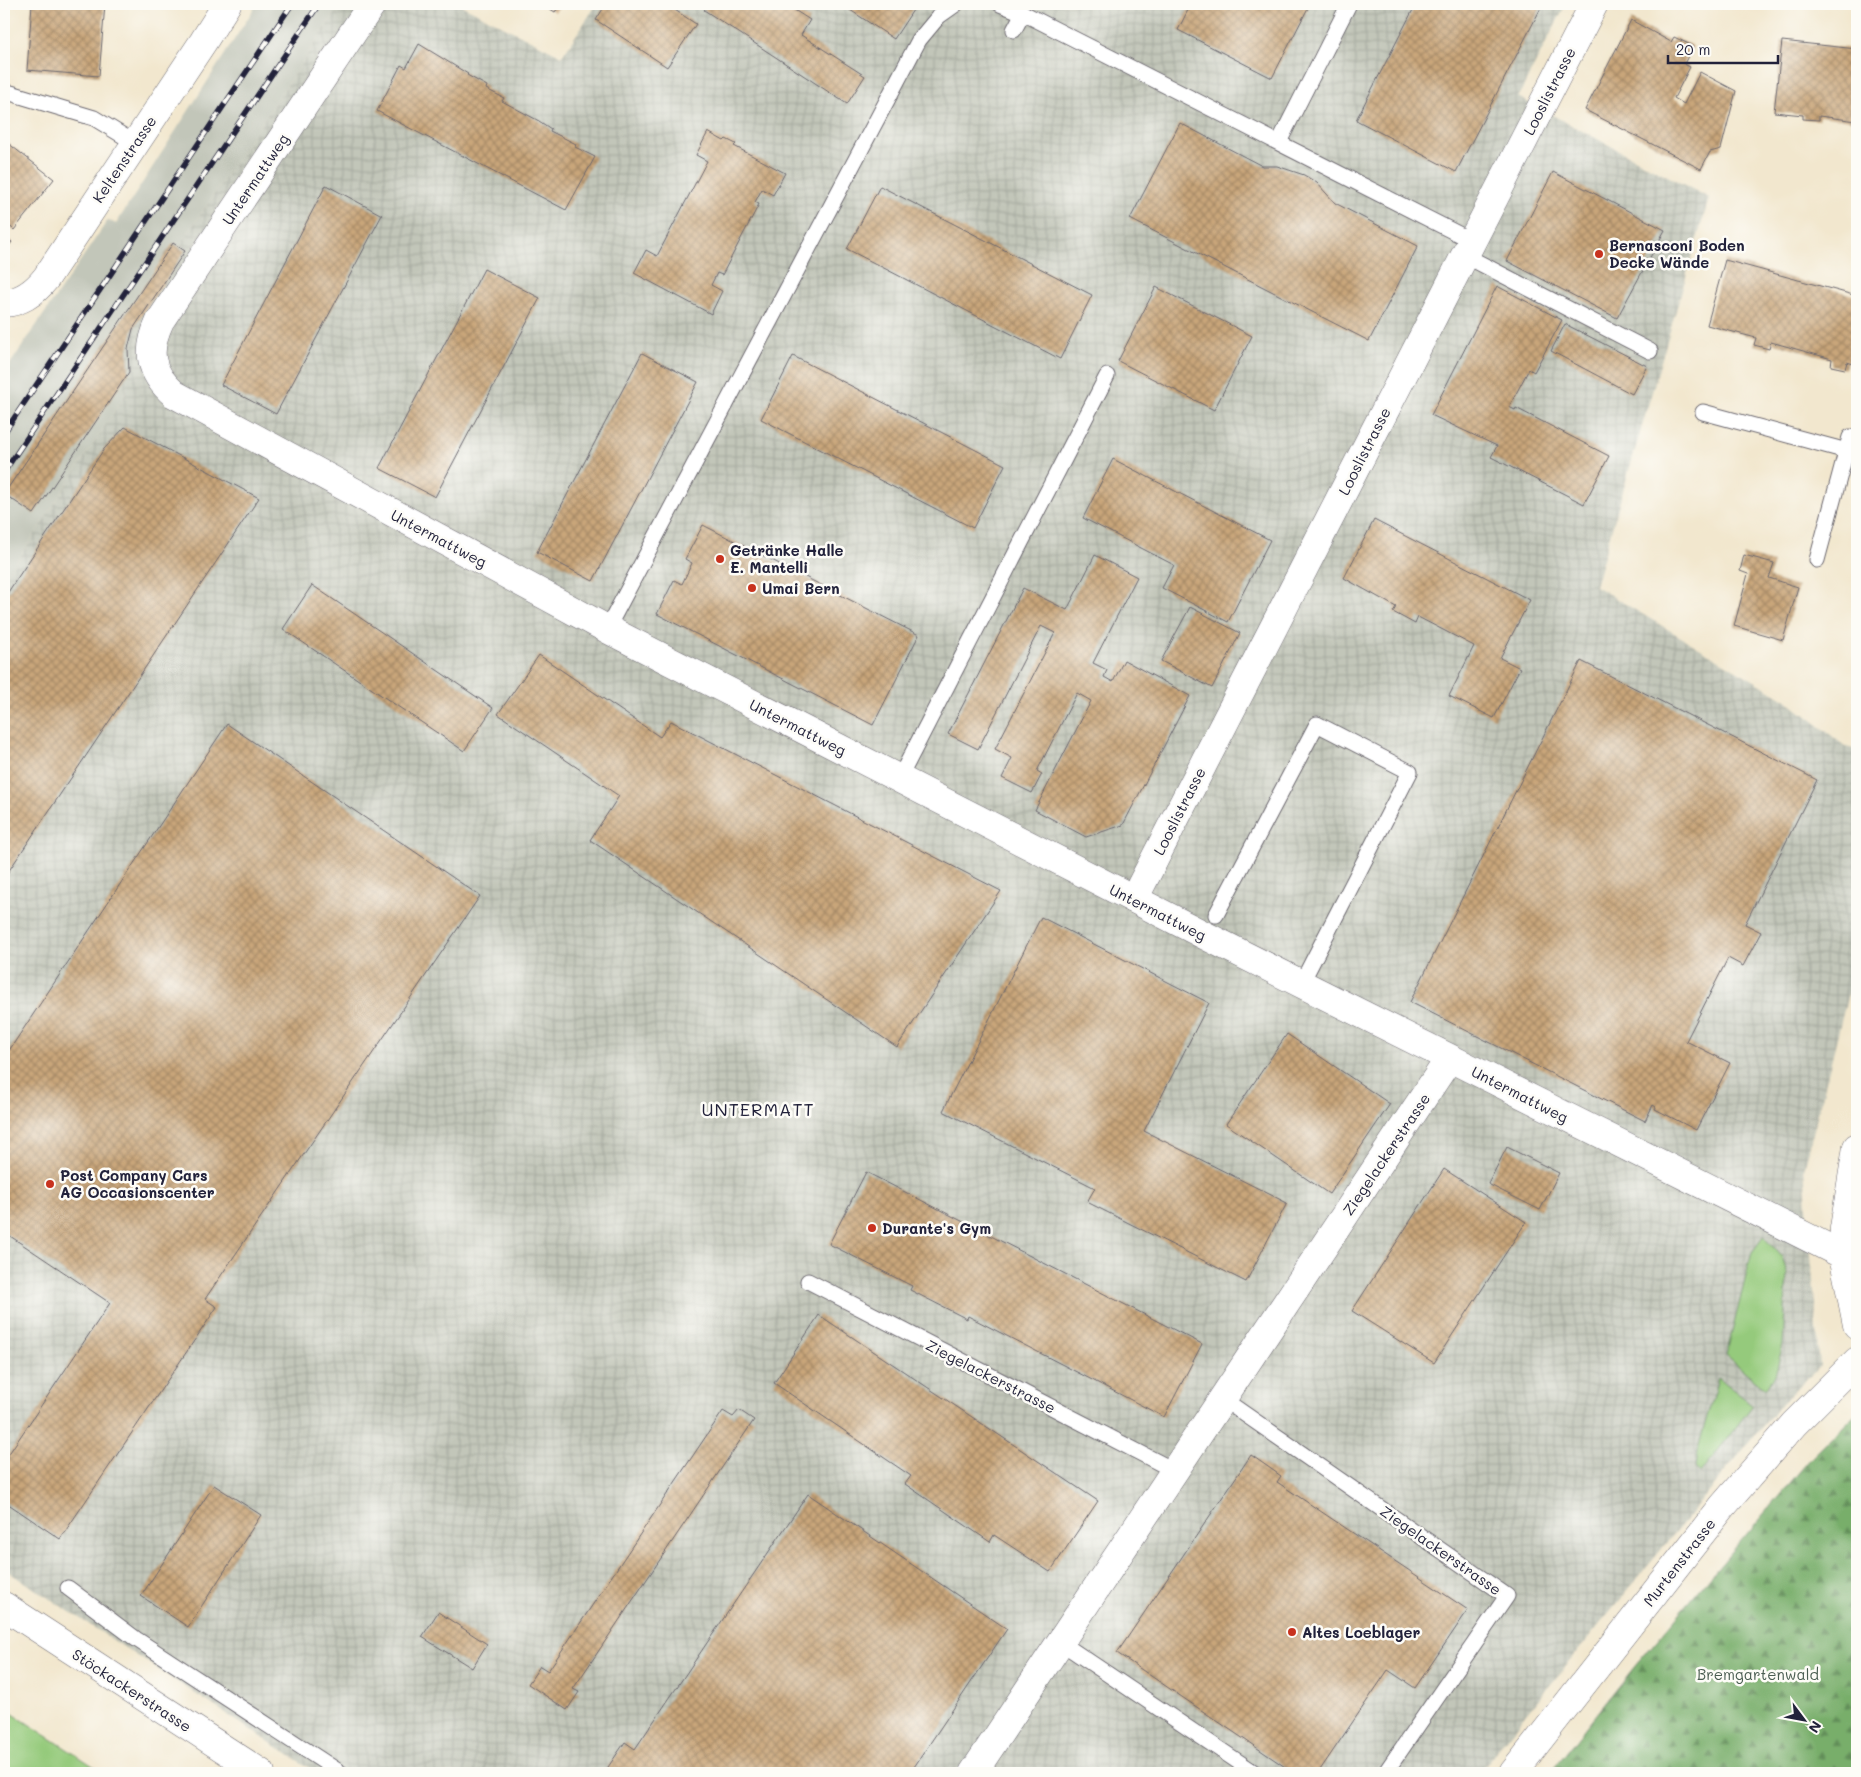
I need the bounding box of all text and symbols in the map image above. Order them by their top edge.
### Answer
scale bar [1668,32,1778,64]
text: 20 m [1676,39,1710,59]
street label: Looslistrasse [1518,44,1580,138]
street label: Keltenstrasse [87,112,161,206]
street label: Untermattweg [217,129,293,228]
place label: Bernasconi Boden Decke Wände [1609,235,1745,272]
marker: Bernasconi Boden Decke Wände [1593,248,1605,260]
street label: Looslistrasse [1333,404,1395,498]
street label: Untermattweg [388,504,491,572]
place label: Getränke Halle E. Mantelli [730,540,844,577]
marker: Getränke Halle E. Mantelli [714,553,726,565]
place label: Umai Bern [762,578,840,598]
marker: Umai Bern [746,582,758,594]
street label: Untermattweg [746,694,850,760]
street label: Looslistrasse [1148,764,1210,858]
street label: Untermattweg [1106,879,1210,945]
street label: Untermattweg [1468,1061,1572,1127]
street label: Ziegelackerstrasse [1338,1089,1434,1219]
district label: UNTERMATT [701,1097,815,1121]
place label: Post Company Cars AG Occasionscenter [60,1165,215,1202]
marker: Post Company Cars AG Occasionscenter [44,1178,56,1190]
place label: Durante's Gym [882,1218,991,1238]
marker: Durante's Gym [866,1222,878,1234]
street label: Ziegelackerstrasse [923,1335,1059,1417]
street label: Ziegelackerstrasse [1377,1501,1505,1599]
street label: Murtenstrasse [1638,1514,1720,1610]
place label: Altes Loeblager [1302,1622,1420,1642]
marker: Altes Loeblager [1286,1626,1298,1638]
street label: Stöckackerstrasse [69,1644,195,1736]
park label: Bremgartenwald [1697,1664,1819,1684]
north arrow [1778,1694,1828,1744]
text: N [1805,1718,1826,1737]

